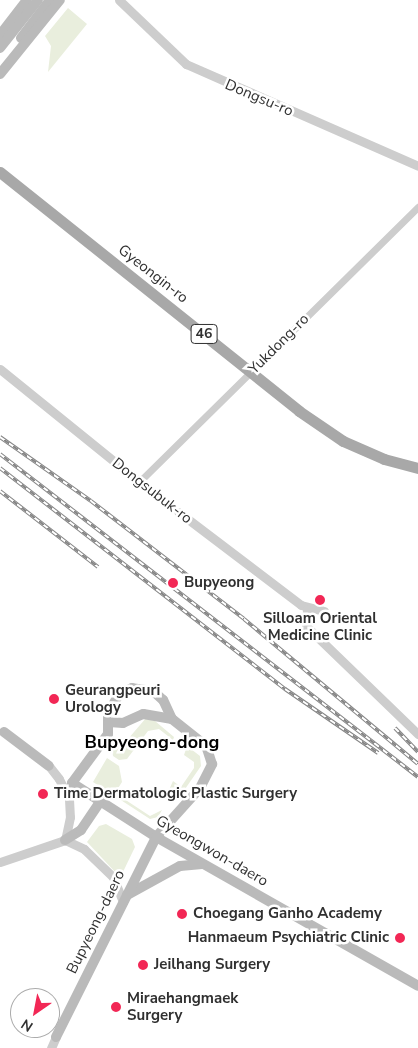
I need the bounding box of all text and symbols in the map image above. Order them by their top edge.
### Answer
street label: Dongsu-ro [222,76,296,120]
street label: Gyeongin-ro [114,241,192,307]
street label: Yukdong-ro [245,310,313,378]
road number: 46 [190,322,218,346]
street label: Dongsubuk-ro [108,454,196,528]
place label: Bupyeong [184,574,254,592]
marker: Bupyeong [166,576,180,590]
marker: Silloam Oriental Medicine Clinic [313,593,327,607]
place label: Silloam Oriental Medicine Clinic [263,609,377,644]
place label: Geurangpeuri Urology [65,681,160,716]
marker: Geurangpeuri Urology [47,692,61,706]
district label: Bupyeong-dong [85,731,219,753]
place label: Time Dermatologic Plastic Surgery [54,785,297,803]
marker: Time Dermatologic Plastic Surgery [36,787,50,801]
street label: Gyeongwon-daero [153,812,271,890]
street label: Bupyeong-daero [63,867,129,977]
place label: Choegang Ganho Academy [193,905,382,923]
marker: Choegang Ganho Academy [175,907,189,921]
place label: Hanmaeum Psychiatric Clinic [188,929,389,947]
marker: Hanmaeum Psychiatric Clinic [393,931,407,945]
place label: Jeilhang Surgery [154,956,270,974]
marker: Jeilhang Surgery [136,958,150,972]
north arrow [10,988,60,1038]
place label: Miraehangmaek Surgery [127,989,238,1024]
marker: Miraehangmaek Surgery [109,1000,123,1014]
text: N [18,1014,37,1036]

